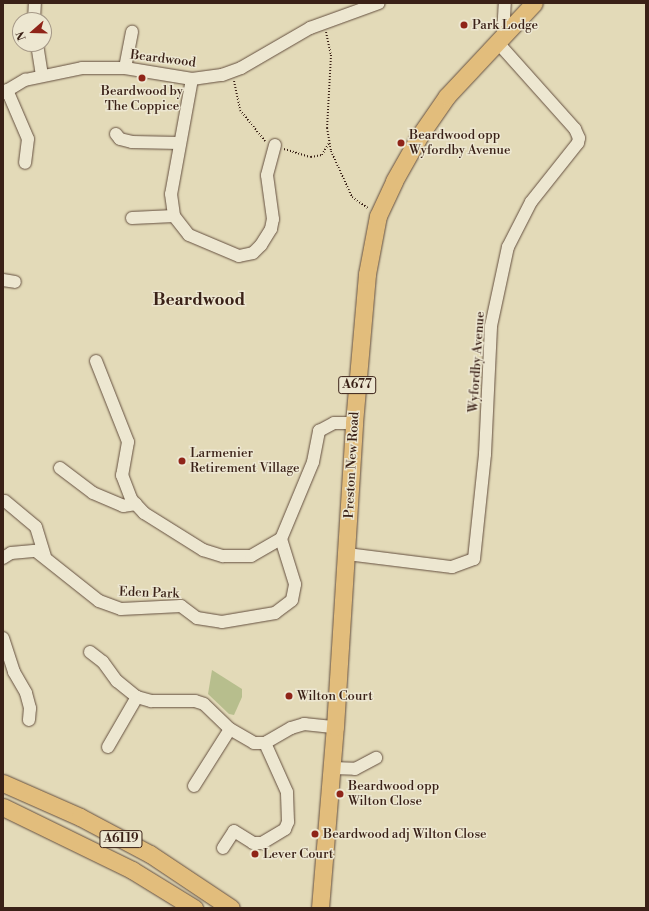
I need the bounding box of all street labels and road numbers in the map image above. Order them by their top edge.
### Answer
street label: Beardwood [129,47,197,71]
street label: Wyfordby Avenue [466,311,488,413]
road number: A677 [338,375,376,395]
street label: Preston New Road [341,411,363,519]
street label: Eden Park [119,584,179,602]
road number: A6119 [99,829,143,849]

